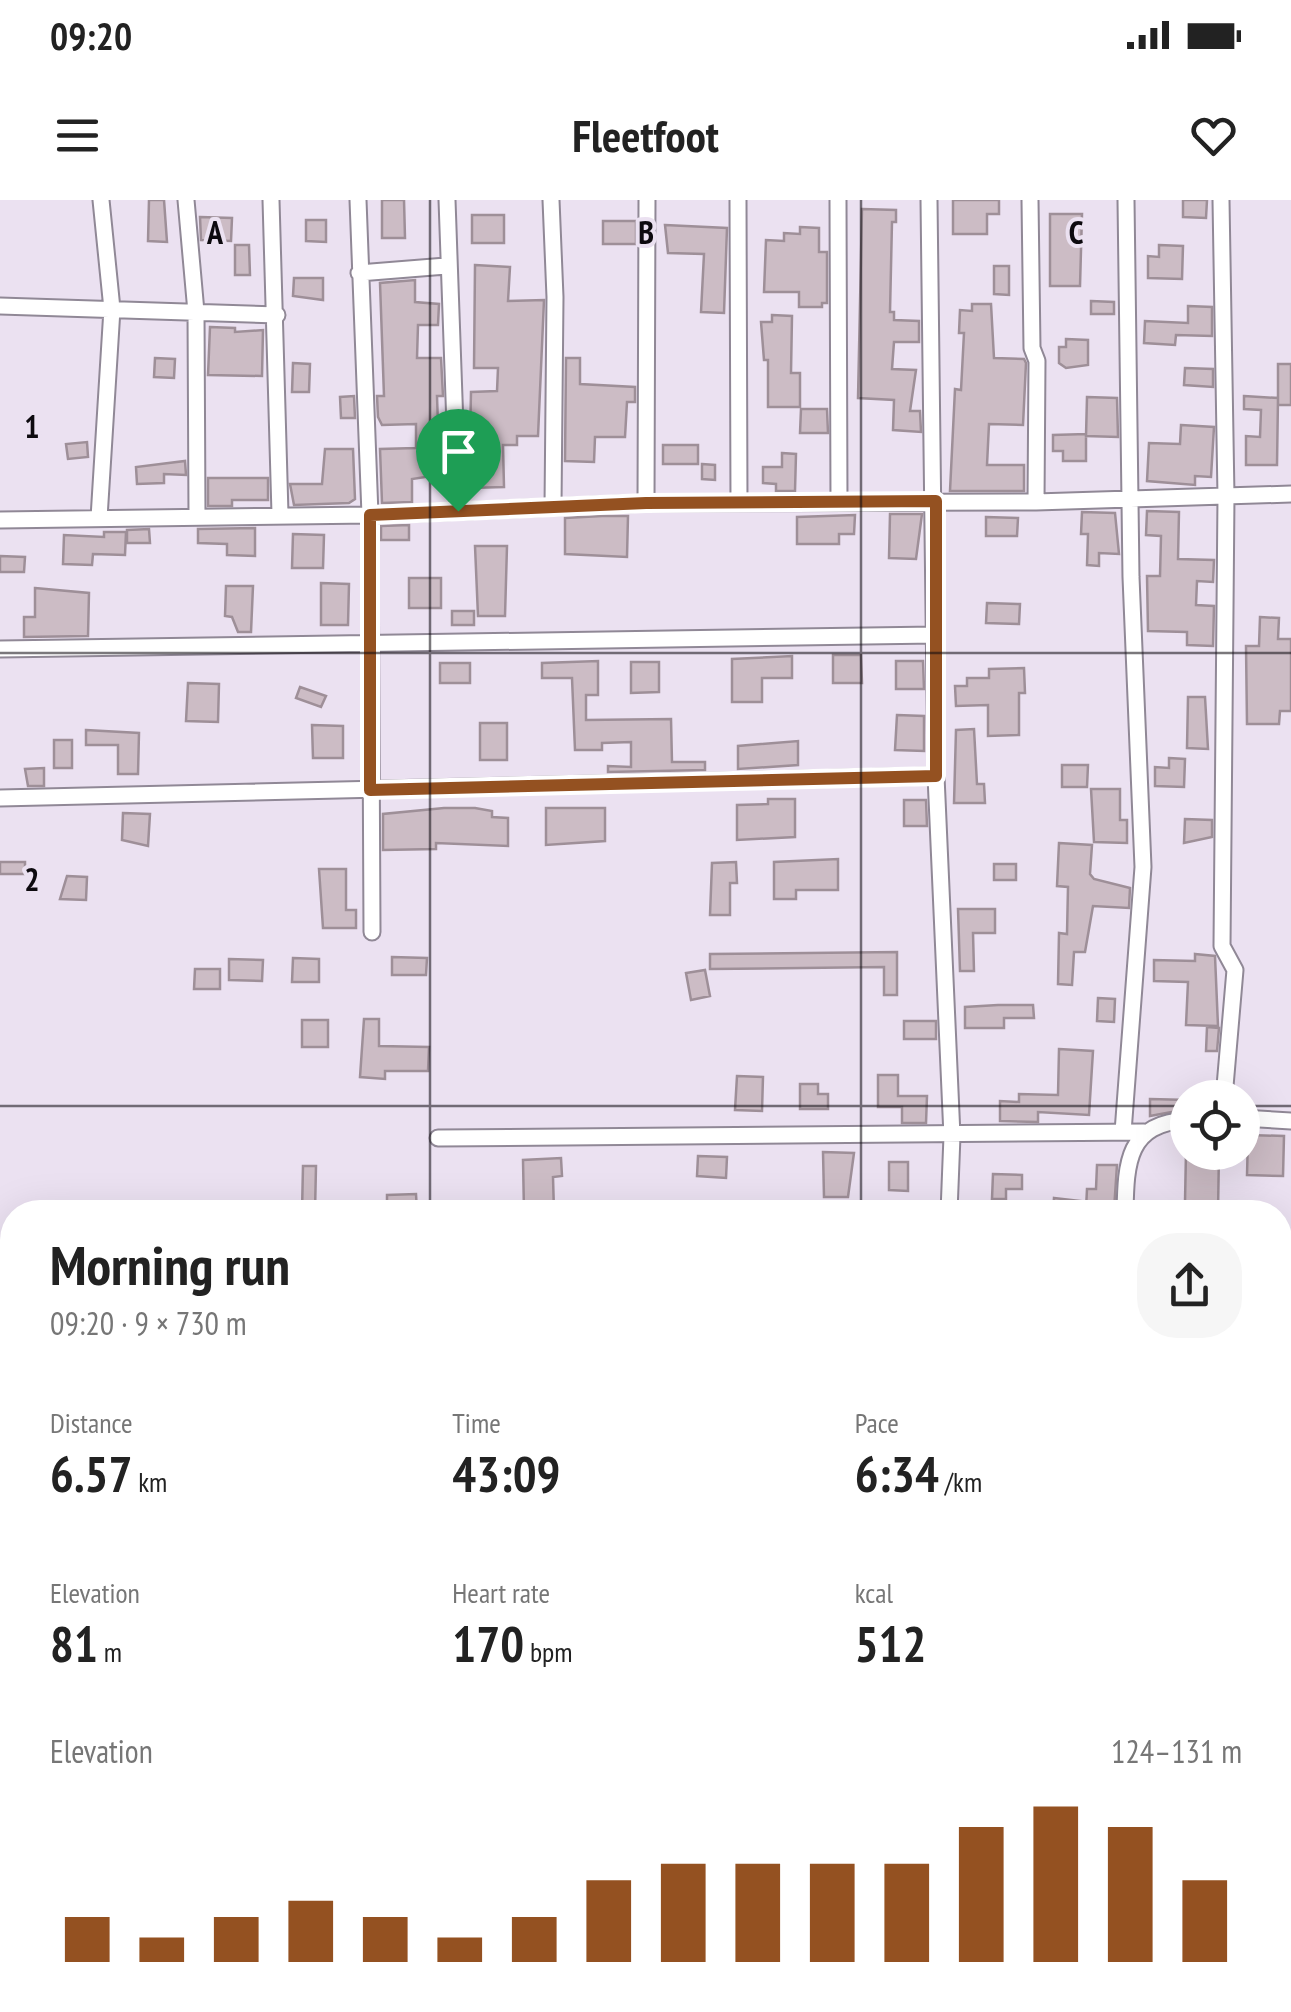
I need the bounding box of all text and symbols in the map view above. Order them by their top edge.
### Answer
text: 09:20 [50,11,132,60]
text: Fleetfoot [572,106,719,164]
icon: menu [50,108,105,163]
icon: heart [1186,108,1241,163]
text: A [206,211,224,253]
text: B [638,211,654,253]
text: C [1069,211,1084,253]
text: 1 [24,405,40,447]
pin [416,409,501,512]
icon: arrive [431,424,486,479]
text: 2 [24,858,40,900]
map controls [1170,1080,1260,1170]
button: locate [1170,1080,1260,1170]
text: Morning run [50,1229,290,1300]
button: share [1137,1233,1242,1338]
text: 09:20 · 9 × 730 m [50,1302,247,1344]
text: Distance [50,1404,133,1441]
text: Time [452,1404,501,1441]
text: Pace [855,1404,899,1441]
text: 6.57 [50,1441,132,1506]
text: 43:09 [452,1441,560,1506]
text: 6:34 [855,1441,939,1506]
text: km [132,1463,167,1500]
text: /km [939,1463,982,1500]
text: Elevation [50,1574,140,1611]
text: Heart rate [452,1574,550,1611]
text: kcal [855,1574,893,1611]
text: 81 [50,1611,98,1676]
text: 170 [452,1611,524,1676]
text: 512 [855,1611,926,1676]
text: m [98,1633,122,1670]
text: bpm [524,1633,573,1670]
text: Elevation [50,1730,153,1772]
text: 124–131 m [1111,1730,1242,1772]

